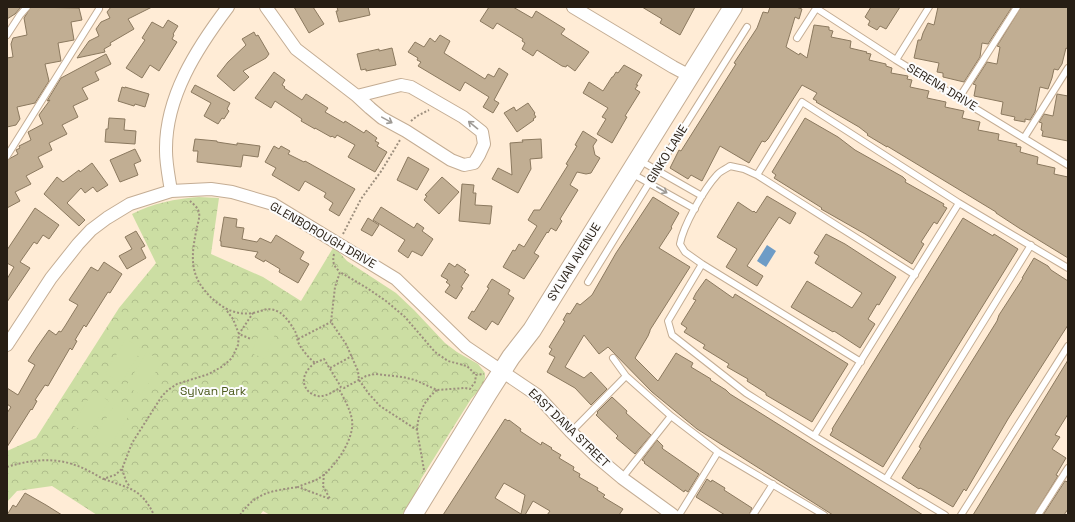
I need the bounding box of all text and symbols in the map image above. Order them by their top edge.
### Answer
street label: SERENA DRIVE [904,60,980,114]
one-way arrow [381,117,393,125]
one-way arrow [468,121,479,129]
street label: GINKO LANE [643,122,691,186]
one-way arrow [656,187,668,195]
street label: GLENBOROUGH DRIVE [267,198,379,272]
street label: SYLVAN AVENUE [544,220,605,304]
park label: Sylvan Park [180,383,247,399]
street label: EAST DANA STREET [525,385,613,471]

